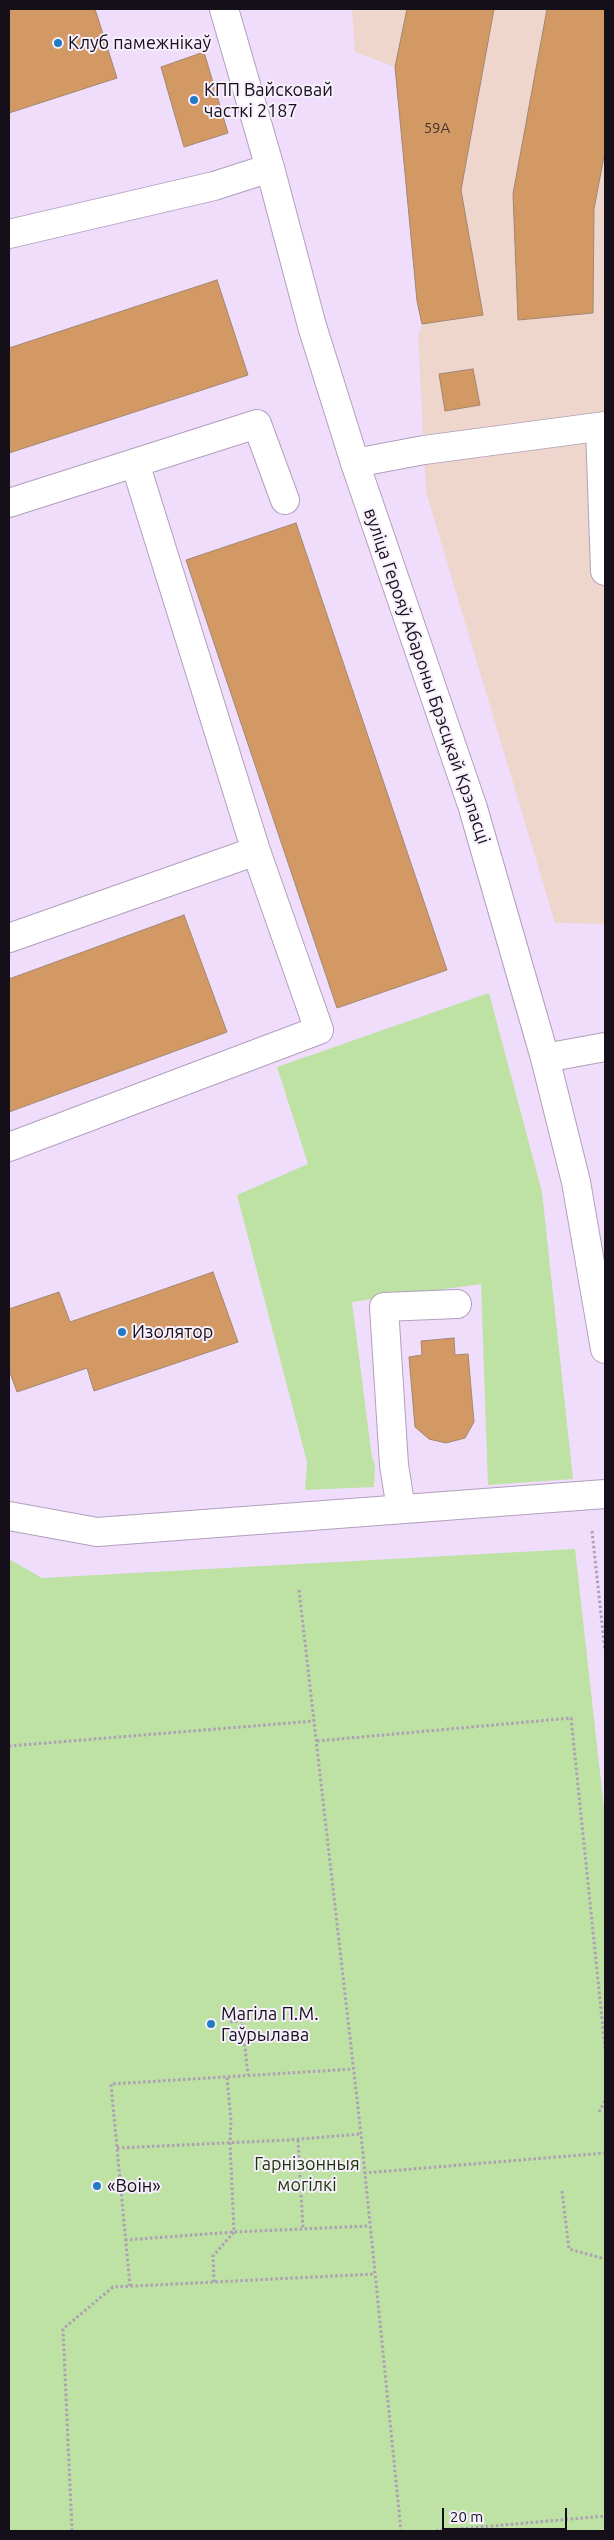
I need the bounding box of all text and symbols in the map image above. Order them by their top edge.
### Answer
place label: Клуб памежнікаў [68,32,211,54]
marker: Клуб памежнікаў [52,37,64,49]
place label: КПП Вайсковай часткі 2187 [204,79,333,122]
marker: КПП Вайсковай часткі 2187 [188,94,200,106]
house number: 59А [424,119,450,137]
street label: вуліца Герояў Абароны Брэсцкай Крэпасці [359,505,495,847]
place label: Изолятор [132,1321,213,1343]
marker: Изолятор [116,1326,128,1338]
place label: Магіла П.М. Гаўрылава [221,2003,319,2046]
marker: Магіла П.М. Гаўрылава [205,2018,217,2030]
park label: Гарнізонныя могілкі [254,2153,360,2196]
place label: «Воін» [107,2175,161,2197]
marker: «Воін» [91,2180,103,2192]
scale bar [444,2498,569,2530]
text: 20 m [450,2508,483,2525]

